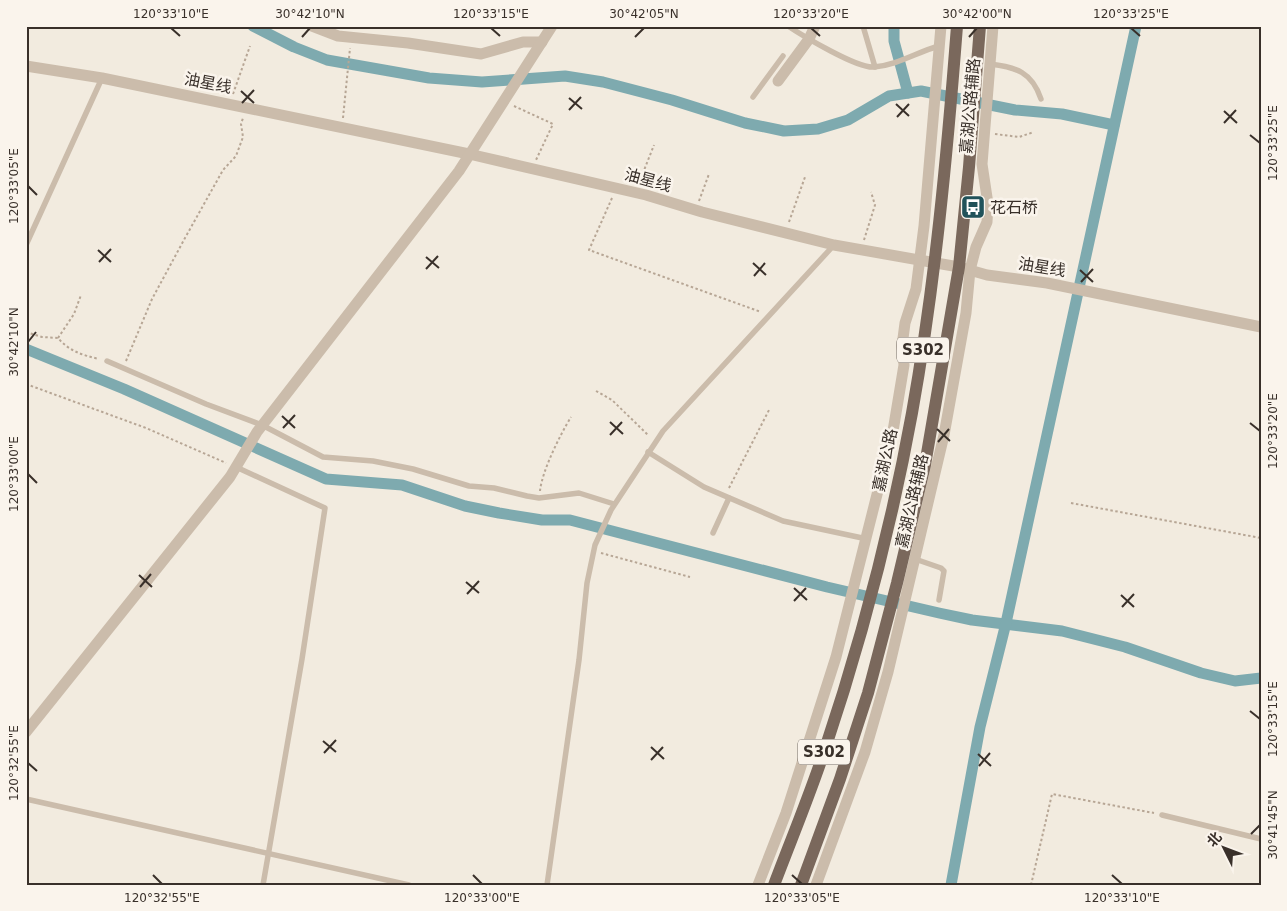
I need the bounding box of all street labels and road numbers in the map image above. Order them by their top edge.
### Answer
street label: 嘉湖公路辅路 [956,57,984,155]
street label: 油星线 [183,69,233,97]
street label: 油星线 [622,165,674,195]
street label: 油星线 [1017,254,1067,280]
road number: S302 [897,338,949,362]
street label: 嘉湖公路 [869,427,901,493]
street label: 嘉湖公路辅路 [892,452,932,550]
road number: S302 [798,740,850,764]

